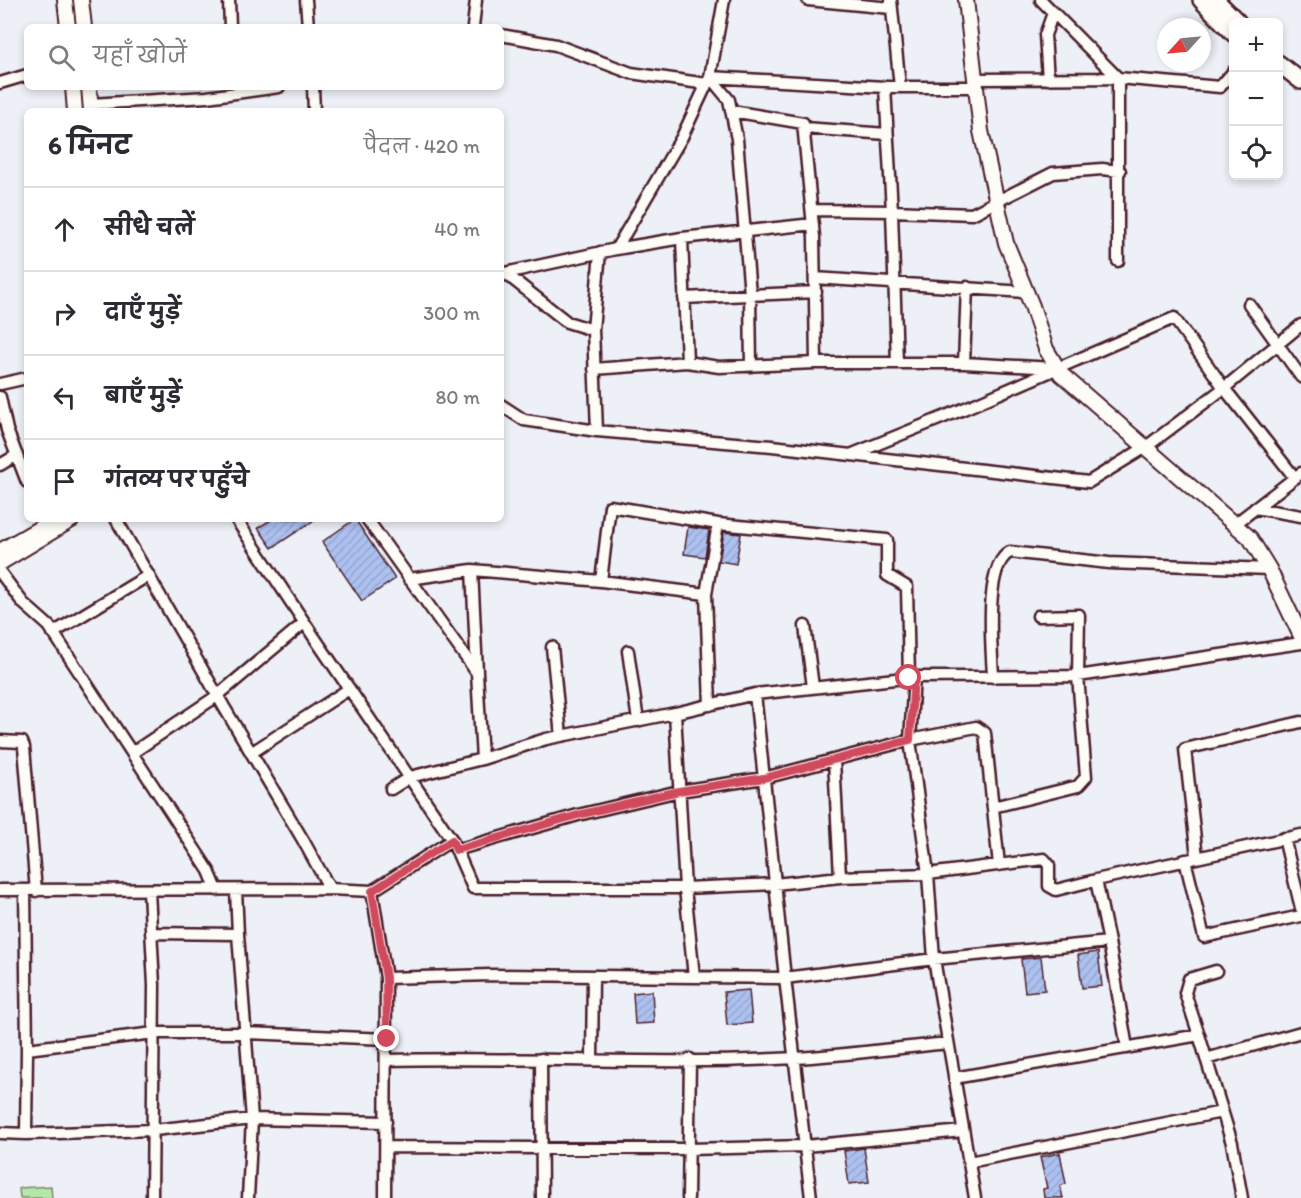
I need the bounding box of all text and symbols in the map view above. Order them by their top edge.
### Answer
north arrow [1157,18,1211,72]
map controls [1229,18,1283,180]
button: + [1229,18,1283,72]
search box [24,24,504,90]
icon: search [45,41,78,74]
text: यहाँ खोजें [93,42,187,69]
button: − [1229,72,1283,126]
button: locate [1229,126,1283,180]
text: 6 मिनट [48,129,131,161]
text: पैदल · 420 m [364,134,480,158]
icon: ahead [48,213,81,246]
text: सीधे चलें [105,214,194,241]
text: 40 m [434,217,480,241]
icon: right [48,297,81,330]
text: दाएँ मुड़ें [105,298,181,325]
text: 300 m [423,301,480,325]
icon: left [48,381,81,414]
text: बाएँ मुड़ें [105,382,182,409]
text: 80 m [435,385,480,409]
icon: arrive [48,465,81,498]
text: गंतव्य पर पहुँचे [105,466,249,493]
route start [895,664,921,690]
route end [373,1025,399,1051]

